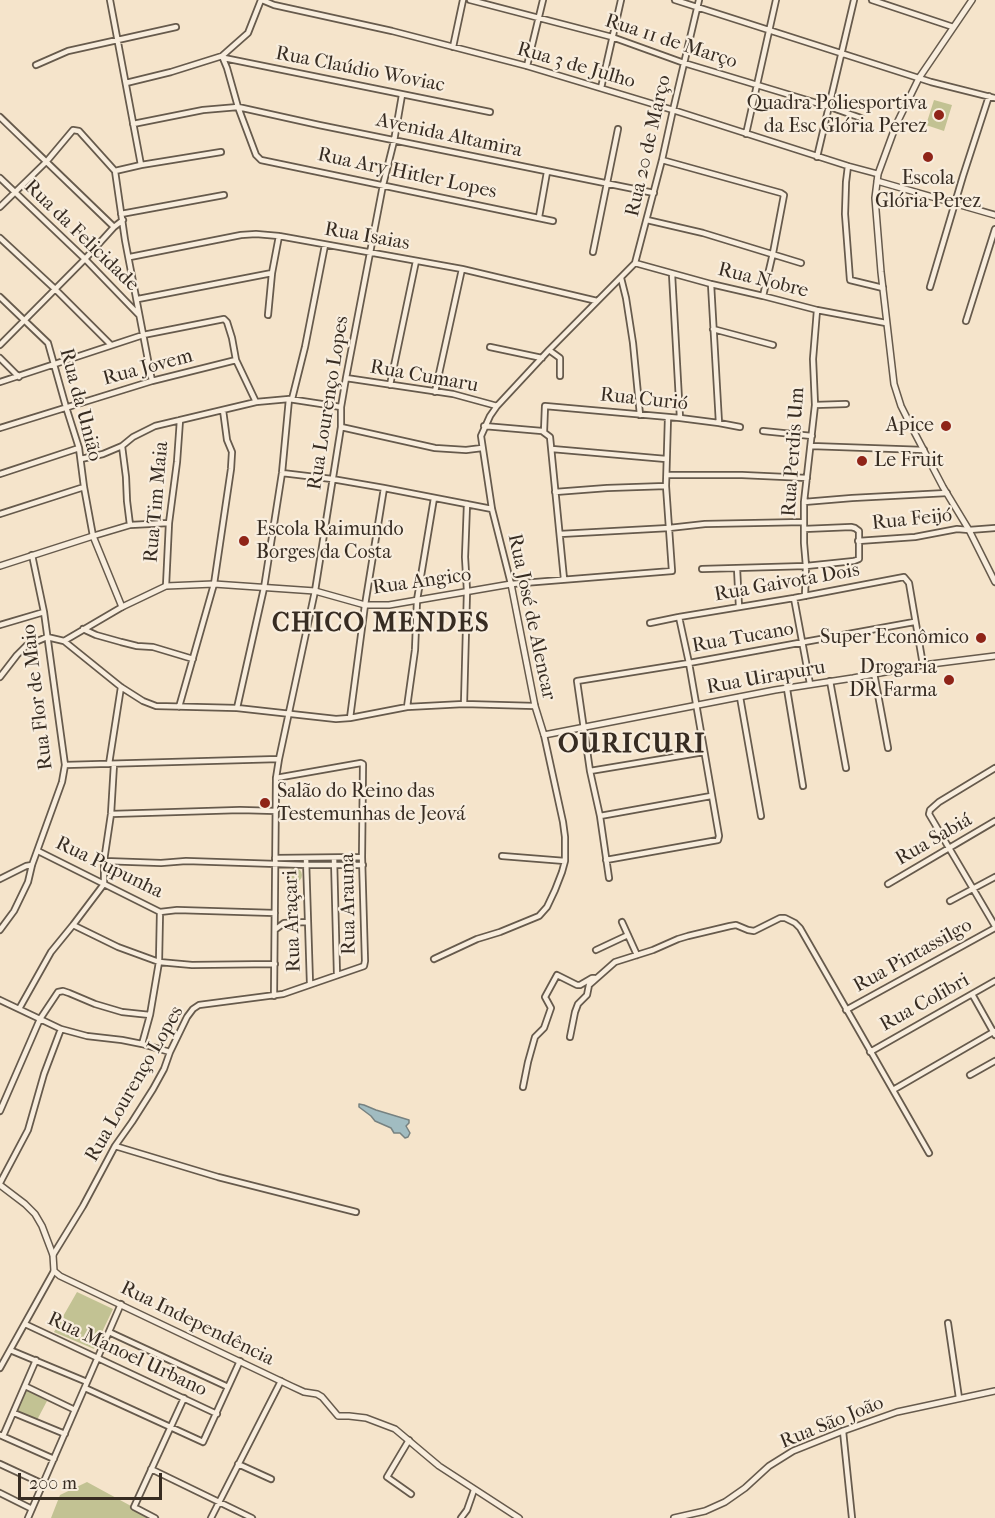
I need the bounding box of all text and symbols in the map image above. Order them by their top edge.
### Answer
street label: Rua 11 de Março [602,9,740,75]
street label: Rua 3 de Julho [514,38,638,94]
street label: Rua Claúdio Woviac [273,42,447,98]
street label: Rua 20 de Março [621,73,677,219]
place label: Quadra Poliesportiva da Esc Glória Perez [747,92,927,139]
marker: Quadra Poliesportiva da Esc Glória Perez [932,108,946,122]
street label: Avenida Altamira [374,109,524,163]
street label: Rua Ary Hitler Lopes [315,143,499,205]
marker: Escola Glória Perez [921,150,935,164]
place label: Escola Glória Perez [875,167,981,214]
street label: Rua da Felicidade [18,175,144,297]
street label: Rua Isaias [323,218,411,256]
street label: Rua Nobre [715,258,811,304]
street label: Rua Lourenço Lopes [303,314,355,492]
street label: Rua Jovem [100,344,196,392]
street label: Rua da União [53,346,107,464]
street label: Rua Cumaru [368,356,480,398]
street label: Rua Curió [599,383,689,417]
street label: Rua Perdis Um [778,387,810,517]
place label: Apice [886,414,934,438]
marker: Apice [939,419,953,433]
street label: Rua Tim Maia [140,440,174,564]
place label: Le Fruit [874,449,944,473]
marker: Le Fruit [855,454,869,468]
street label: Rua Feijó [871,504,953,536]
place label: Escola Raimundo Borges da Costa [256,518,404,565]
street label: Rua José de Alencar [502,532,560,702]
marker: Escola Raimundo Borges da Costa [237,534,251,548]
street label: Rua Gaivota Dois [713,558,861,608]
street label: Rua Angico [371,563,473,601]
district label: CHICO MENDES [272,609,490,641]
street label: Rua Tucano [690,617,796,659]
street label: Rua Flor de Maio [17,623,59,771]
place label: Super Econômico [820,626,969,650]
marker: Super Econômico [974,631,988,645]
street label: Rua Uirapuru [705,656,827,700]
place label: Drogaria DR Farma [849,656,937,703]
marker: Drogaria DR Farma [942,673,956,687]
district label: OURICURI [558,730,706,762]
place label: Salão do Reino das Testemunhas de Jeová [277,780,466,827]
marker: Salão do Reino das Testemunhas de Jeová [258,796,272,810]
street label: Rua Sabiá [892,809,976,871]
street label: Rua Pupunha [51,832,167,904]
street label: Rua Arauna [336,853,362,955]
street label: Rua Araçari [279,869,307,973]
street label: Rua Pintassilgo [850,914,976,998]
street label: Rua Colibri [876,969,974,1037]
street label: Rua Lourenço Lopes [81,1002,189,1166]
street label: Rua Independência [116,1276,278,1372]
street label: Rua Manoel Urbano [43,1308,211,1402]
street label: Rua São João [777,1391,887,1455]
scale bar [21,1461,165,1499]
text: 200 m [29,1473,77,1494]

